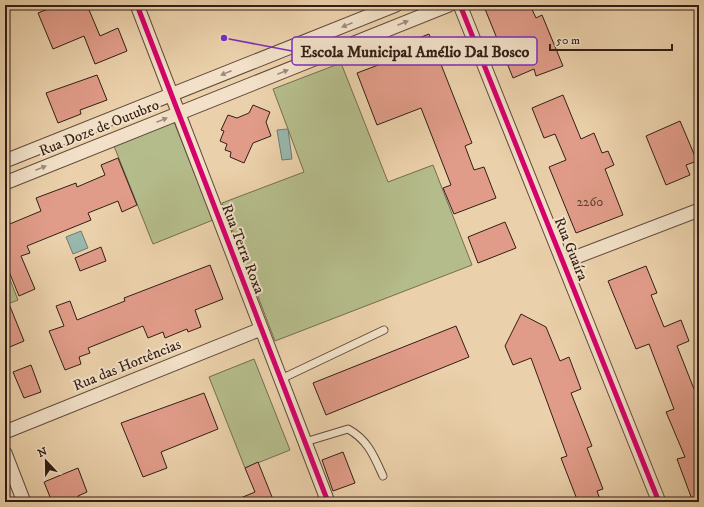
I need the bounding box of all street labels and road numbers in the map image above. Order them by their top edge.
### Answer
street label: Rua Doze de Outubro [36,95,162,161]
street label: Rua Terra Roxa [217,201,269,297]
street label: Rua Guaíra [550,215,593,284]
street label: Rua das Hortências [70,335,184,395]

